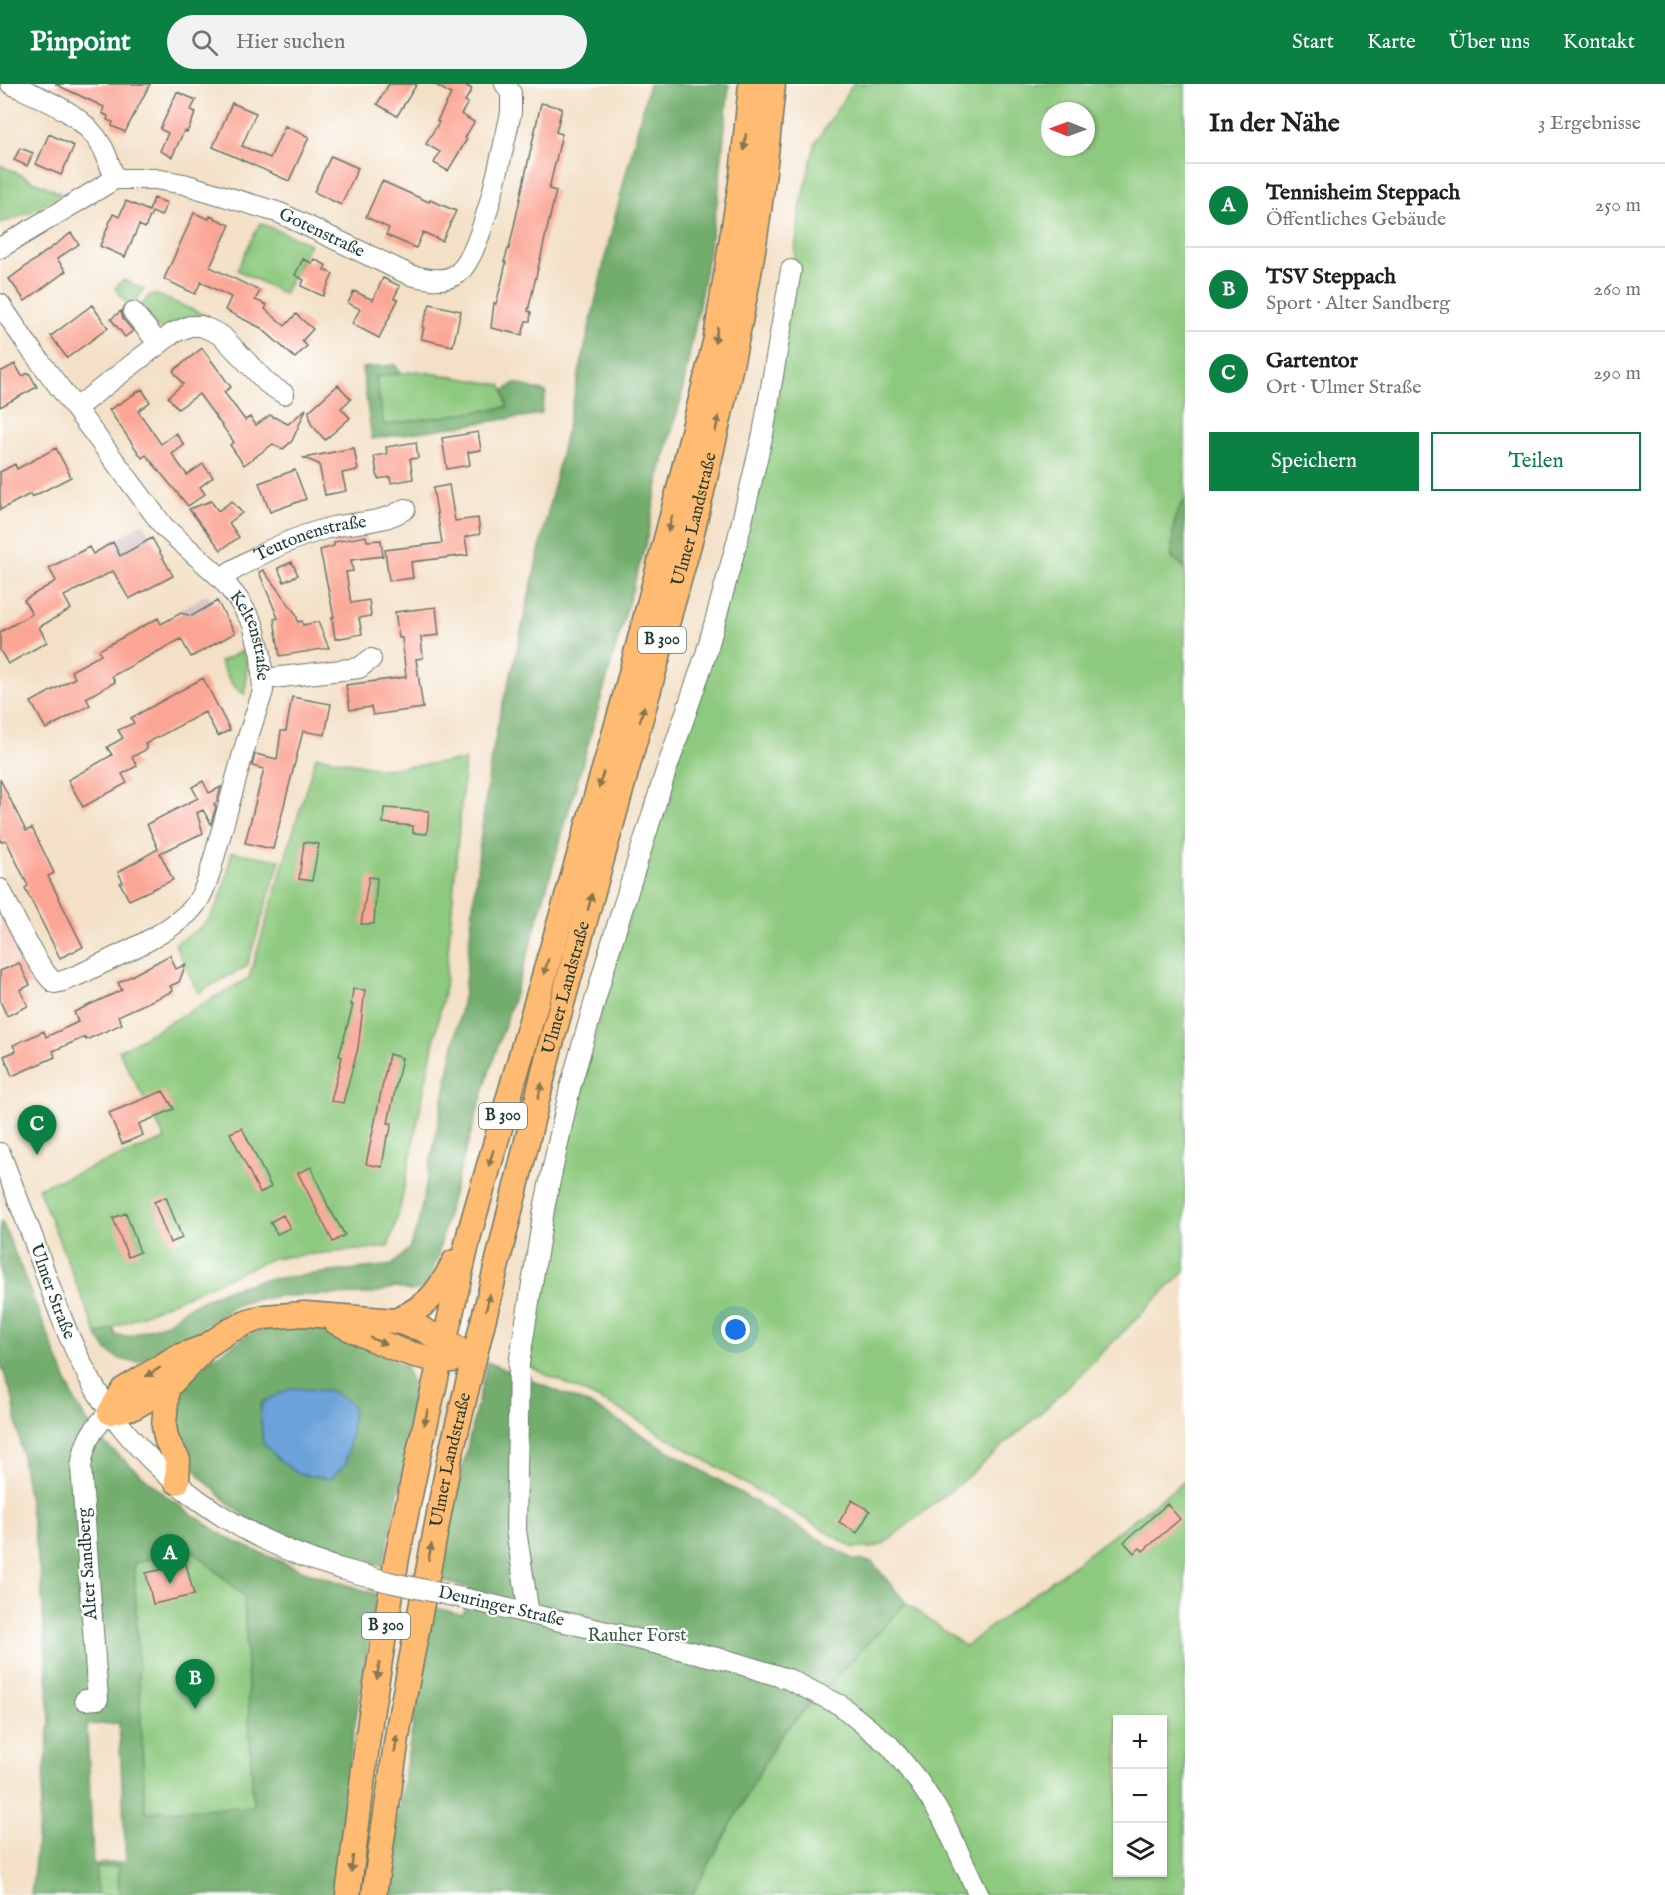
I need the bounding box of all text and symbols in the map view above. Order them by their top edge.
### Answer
search box [167,15,587,69]
text: Pinpoint [30,25,131,60]
icon: search [188,26,221,59]
text: Hier suchen [236,28,345,56]
text: Start [1292,29,1334,56]
text: Karte [1367,29,1416,56]
text: Über uns [1449,29,1530,56]
text: Kontakt [1563,29,1635,56]
north arrow [1041,102,1095,156]
text: In der Nähe [1209,107,1340,140]
text: 3 Ergebnisse [1538,111,1641,136]
one-way arrow [740,133,750,152]
text: Tennisheim Steppach [1266,179,1460,207]
text: A [1222,193,1235,218]
text: 250 m [1595,193,1641,218]
street label: Gotenstraße [275,203,368,263]
text: Öffentliches Gebäude [1266,207,1446,232]
text: TSV Steppach [1266,263,1396,291]
text: B [1222,277,1235,302]
text: 260 m [1594,277,1641,302]
text: Sport · Alter Sandberg [1266,291,1450,316]
one-way arrow [711,326,720,345]
text: Gartentor [1266,347,1358,375]
text: C [1221,361,1236,386]
text: 290 m [1593,361,1641,386]
text: Ort · Ulmer Straße [1266,375,1421,400]
one-way arrow [713,414,722,433]
button: Speichern [1209,432,1419,491]
button: Teilen [1431,432,1641,491]
street label: Ulmer Landstraße [666,450,722,589]
street label: Teutonenstraße [251,511,368,567]
one-way arrow [665,516,674,534]
street label: Keltenstraße [224,586,274,681]
road number: B 300 [638,627,686,653]
one-way arrow [638,705,647,723]
one-way arrow [596,771,605,789]
one-way arrow [586,893,595,911]
street label: Ulmer Landstraße [537,919,596,1057]
one-way arrow [541,958,551,976]
one-way arrow [535,1081,545,1100]
road number: B 300 [479,1103,527,1129]
pin: C [18,1106,57,1155]
one-way arrow [486,1149,495,1167]
street label: Ulmer Straße [24,1241,81,1343]
one-way arrow [483,1293,493,1311]
your location [721,1315,750,1344]
one-way arrow [369,1336,386,1345]
one-way arrow [144,1367,161,1377]
street label: Ulmer Landstraße [425,1390,477,1529]
one-way arrow [421,1408,431,1427]
street label: Alter Sandberg [73,1507,103,1622]
pin: A [150,1534,190,1584]
one-way arrow [426,1542,435,1561]
street label: Deuringer Straße [436,1581,566,1633]
road number: B 300 [362,1613,410,1639]
park label: Rauher Forst [587,1625,687,1648]
pin: B [176,1660,214,1709]
one-way arrow [374,1661,383,1680]
map controls [1113,1715,1167,1877]
button: + [1113,1715,1167,1769]
one-way arrow [391,1734,400,1753]
button: − [1113,1769,1167,1823]
button: layers [1113,1823,1167,1877]
one-way arrow [347,1855,356,1874]

